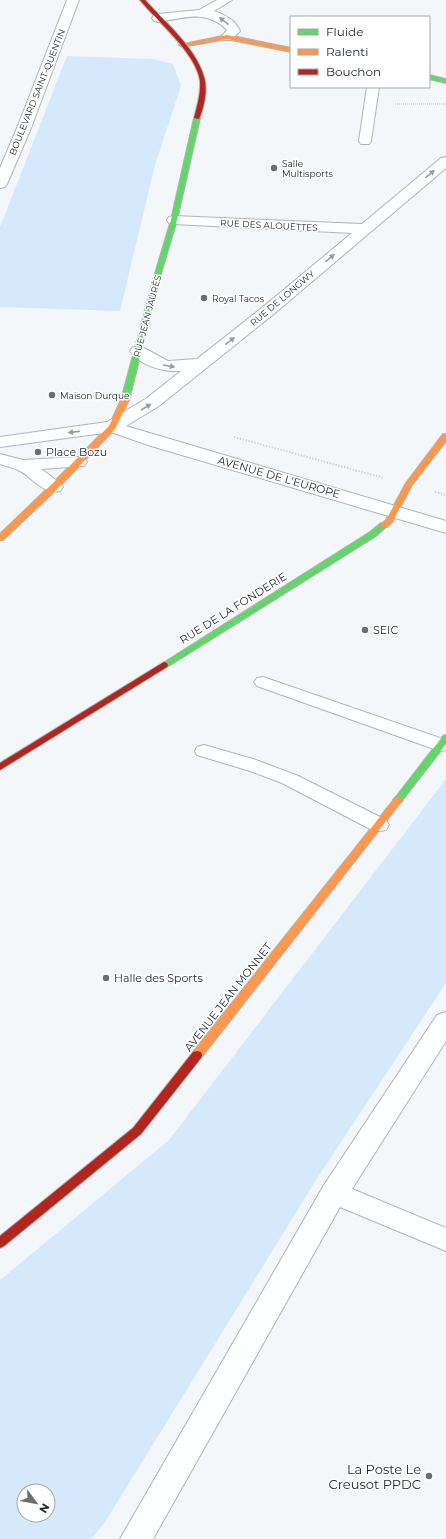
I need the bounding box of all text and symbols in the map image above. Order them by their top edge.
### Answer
legend [290,16,430,88]
one-way arrow [218,17,229,25]
text: Fluide [326,24,364,39]
street label: BOULEVARD SAINT-QUENTIN [7,27,67,157]
text: Ralenti [326,44,368,59]
text: Bouchon [326,64,381,79]
place label: Salle Multisports [282,158,334,179]
marker: Salle Multisports [269,163,279,173]
one-way arrow [424,170,435,179]
street label: RUE DES ALOUETTES [220,217,319,233]
one-way arrow [325,253,336,262]
street label: RUE DE LONGWY [248,268,317,328]
street label: RUE JEAN JAURÈS [131,273,163,358]
marker: Royal Tacos [199,293,209,303]
place label: Royal Tacos [212,293,265,304]
one-way arrow [225,337,236,345]
one-way arrow [163,363,175,369]
marker: Maison Durque [47,390,57,400]
place label: Maison Durque [60,390,130,401]
one-way arrow [140,403,151,410]
one-way arrow [67,428,80,435]
place label: Place Bozu [46,445,107,459]
marker: Place Bozu [33,447,43,457]
street label: AVENUE DE L'EUROPE [216,453,342,501]
street label: RUE DE LA FONDERIE [177,569,289,647]
place label: SEIC [373,623,398,637]
marker: SEIC [360,625,370,635]
street label: AVENUE JEAN MONNET [181,939,275,1054]
place label: Halle des Sports [114,971,203,985]
marker: Halle des Sports [101,973,111,983]
place label: La Poste Le Creusot PPDC [329,1461,421,1492]
marker: La Poste Le Creusot PPDC [424,1471,434,1481]
north arrow [16,1483,56,1523]
text: N [36,1501,53,1516]

